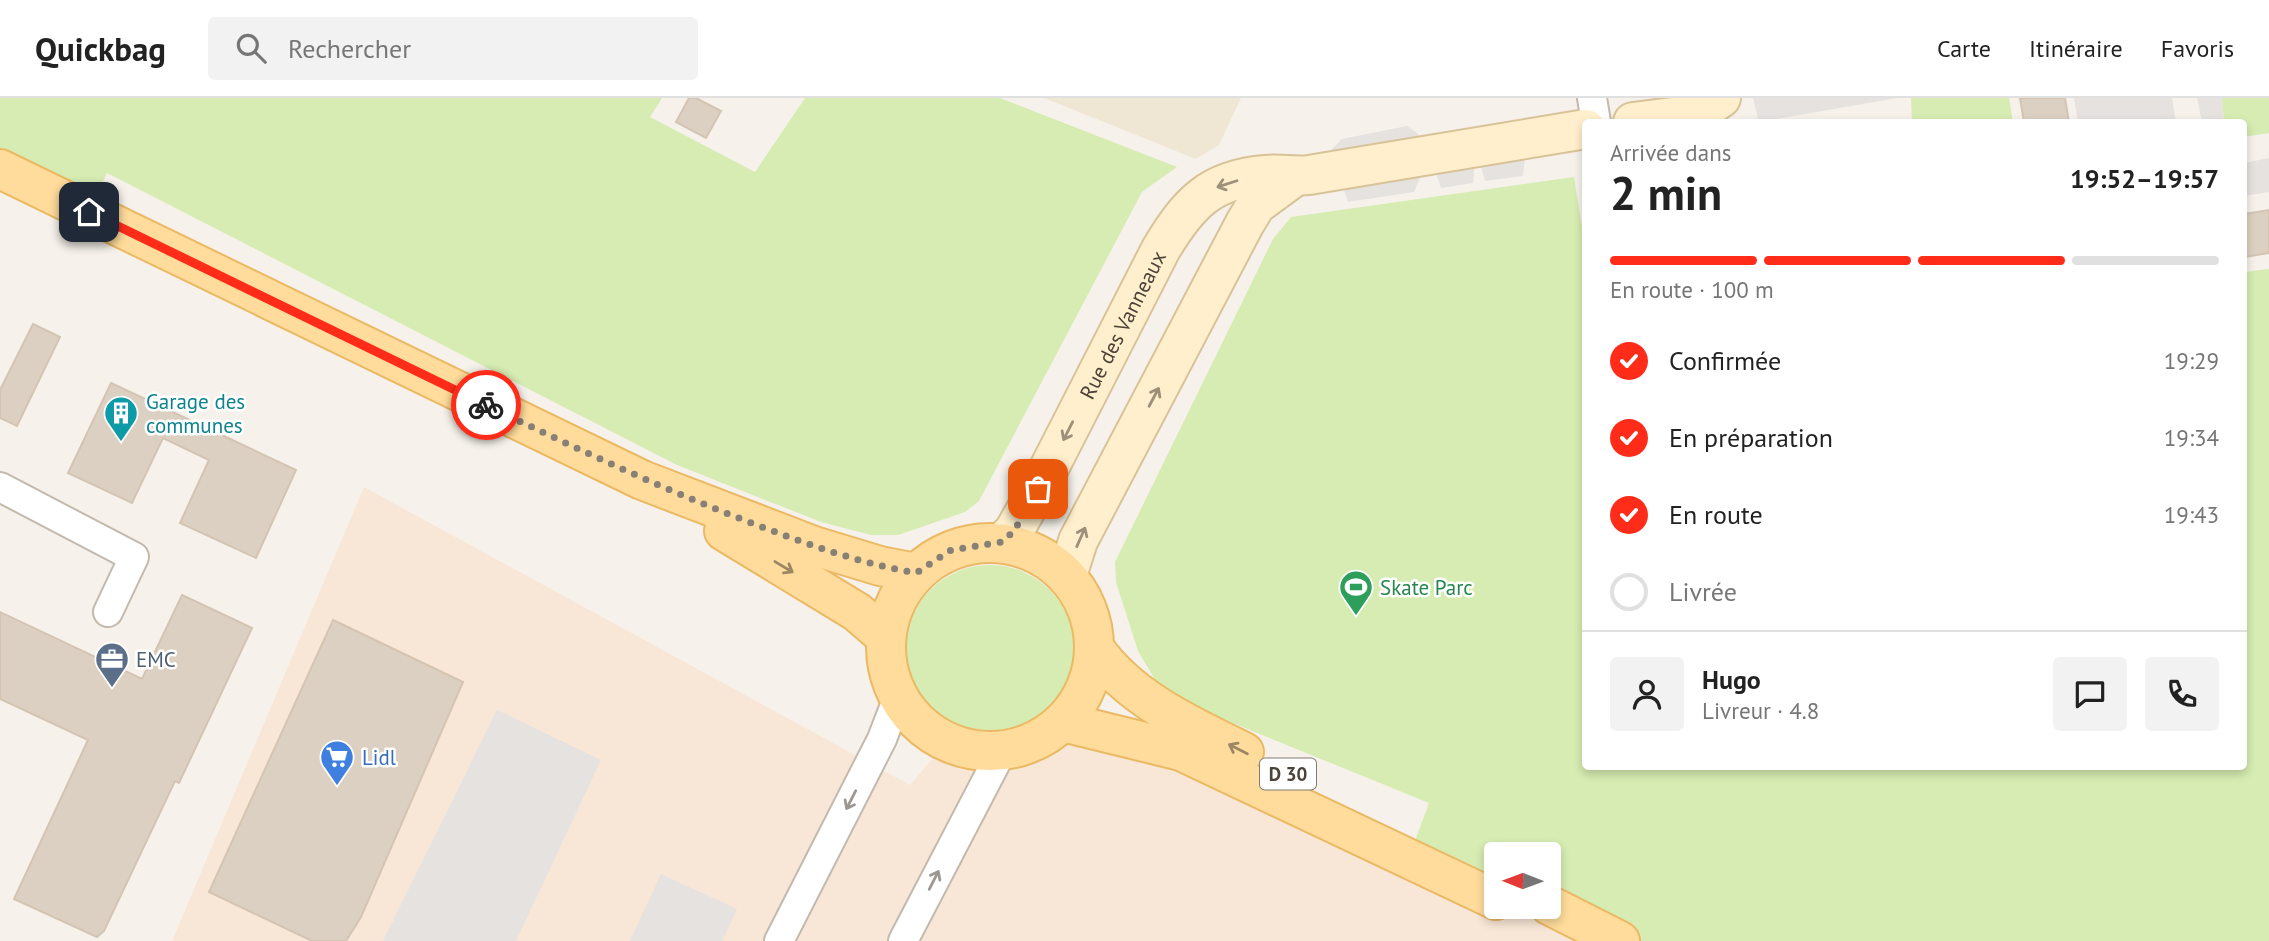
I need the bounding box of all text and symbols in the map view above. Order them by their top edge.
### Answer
search box [208,17,698,80]
text: Quickbag [35,27,166,70]
icon: search [232,29,270,67]
text: Rechercher [288,32,411,65]
text: Carte [1937,33,1991,64]
text: Itinéraire [2029,33,2123,64]
text: Favoris [2161,33,2234,64]
text: Arrivée dans [1610,138,1731,167]
text: 19:52–19:57 [2070,162,2219,195]
text: 2 min [1610,163,1722,223]
one-way arrow [1217,179,1239,191]
pin [59,182,119,242]
icon: home [70,193,108,231]
street label: Rue des Vanneaux [1073,246,1172,404]
text: En route · 100 m [1610,275,1774,304]
icon: check [1610,342,1648,380]
text: Confirmée [1669,344,1781,377]
text: 19:29 [2164,346,2219,375]
courier [451,370,521,440]
icon: bike [467,386,505,424]
one-way arrow [1147,387,1161,408]
place label: Garage des communes [146,388,245,439]
building icon: Garage des communes [102,394,140,443]
icon: check [1610,419,1648,457]
one-way arrow [1061,421,1075,441]
text: En préparation [1669,421,1833,454]
text: 19:34 [2164,423,2219,452]
pin [1008,459,1068,519]
icon: bag [1019,470,1057,508]
icon: check [1610,496,1648,534]
text: En route [1669,498,1763,531]
text: 19:43 [2164,500,2219,529]
one-way arrow [1075,527,1088,548]
one-way arrow [773,561,793,575]
sports icon: Skate Parc [1337,568,1375,617]
place label: Skate Parc [1380,574,1473,601]
text: Livrée [1669,575,1737,608]
office icon: EMC [93,640,131,689]
place label: EMC [136,646,176,673]
button: person [1610,657,1684,731]
button: chat [2053,657,2127,731]
button: phone [2145,657,2219,731]
text: Hugo [1702,663,1761,696]
text: Livreur · 4.8 [1702,696,1819,725]
supermarket icon: Lidl [318,738,356,787]
one-way arrow [1228,742,1249,756]
place label: Lidl [362,744,396,771]
road number: D 30 [1260,758,1316,790]
one-way arrow [844,789,858,810]
north arrow [1484,842,1561,919]
map controls [1484,842,1561,919]
one-way arrow [927,870,941,891]

